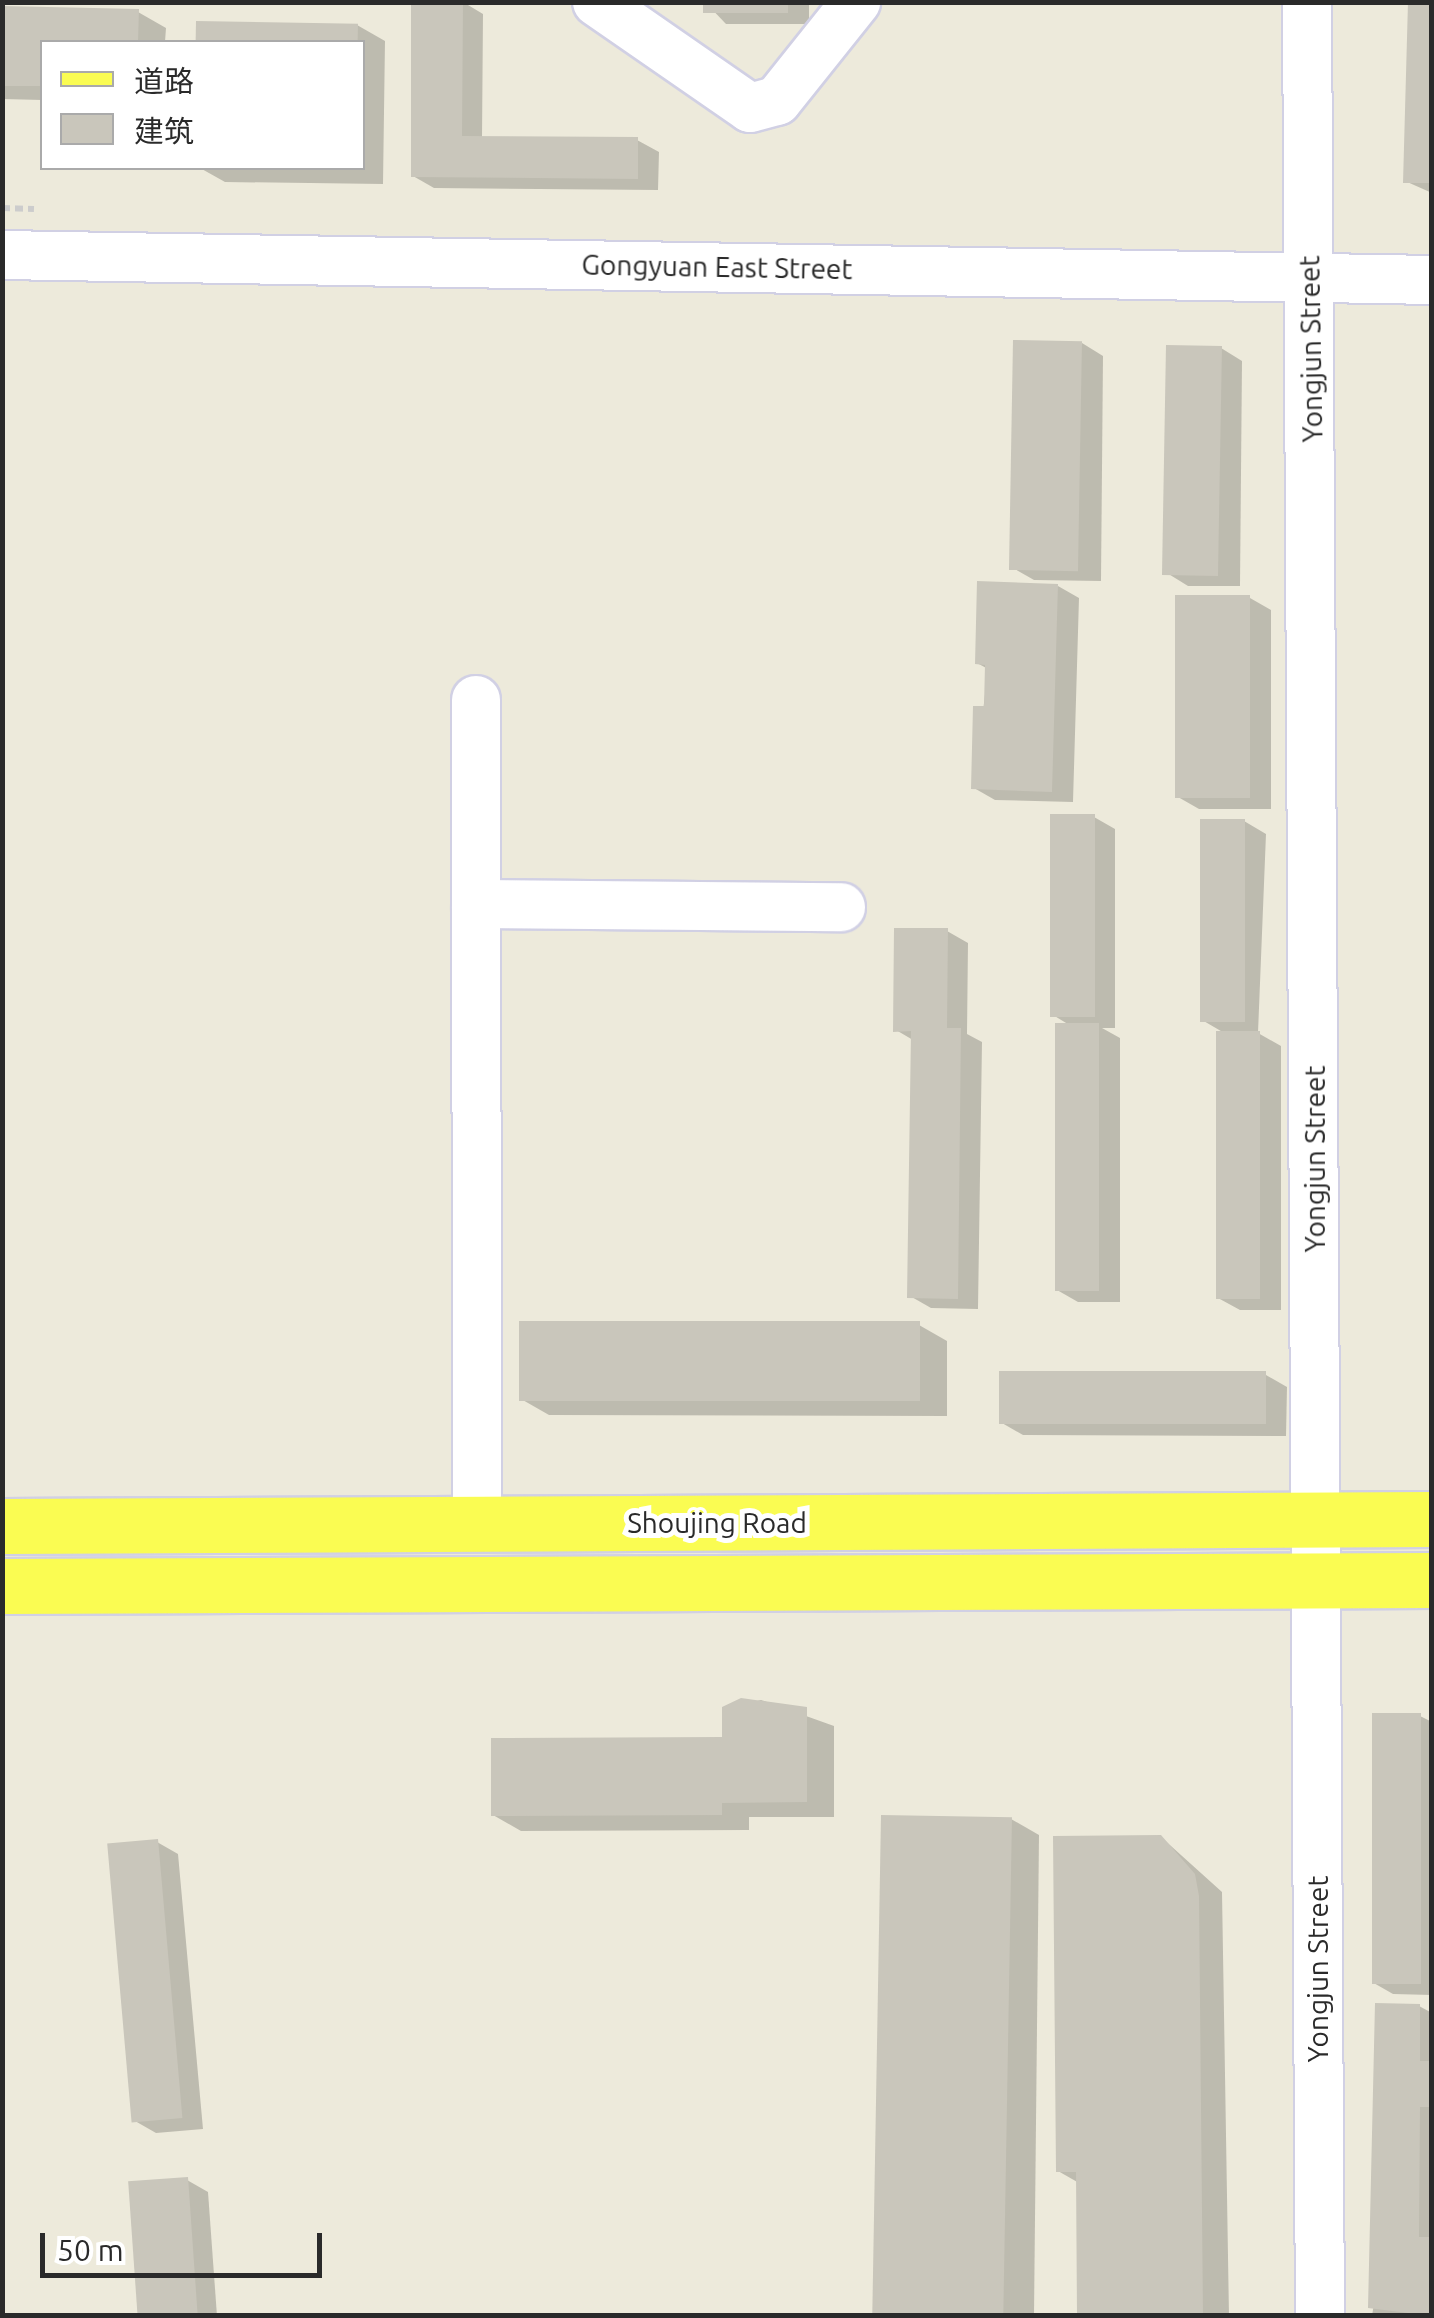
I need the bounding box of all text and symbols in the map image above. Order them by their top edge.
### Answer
legend [40,40,365,170]
text: 道路 [134,64,194,98]
text: 建筑 [134,114,194,148]
street label: Gongyuan East Street [581,248,853,286]
street label: Yongjun Street [1293,255,1329,443]
street label: Yongjun Street [1298,1066,1332,1252]
street label: Shoujing Road [627,1506,807,1540]
street label: Yongjun Street [1301,1876,1335,2062]
scale bar [45,2213,328,2275]
text: 50 m [57,2233,124,2267]

